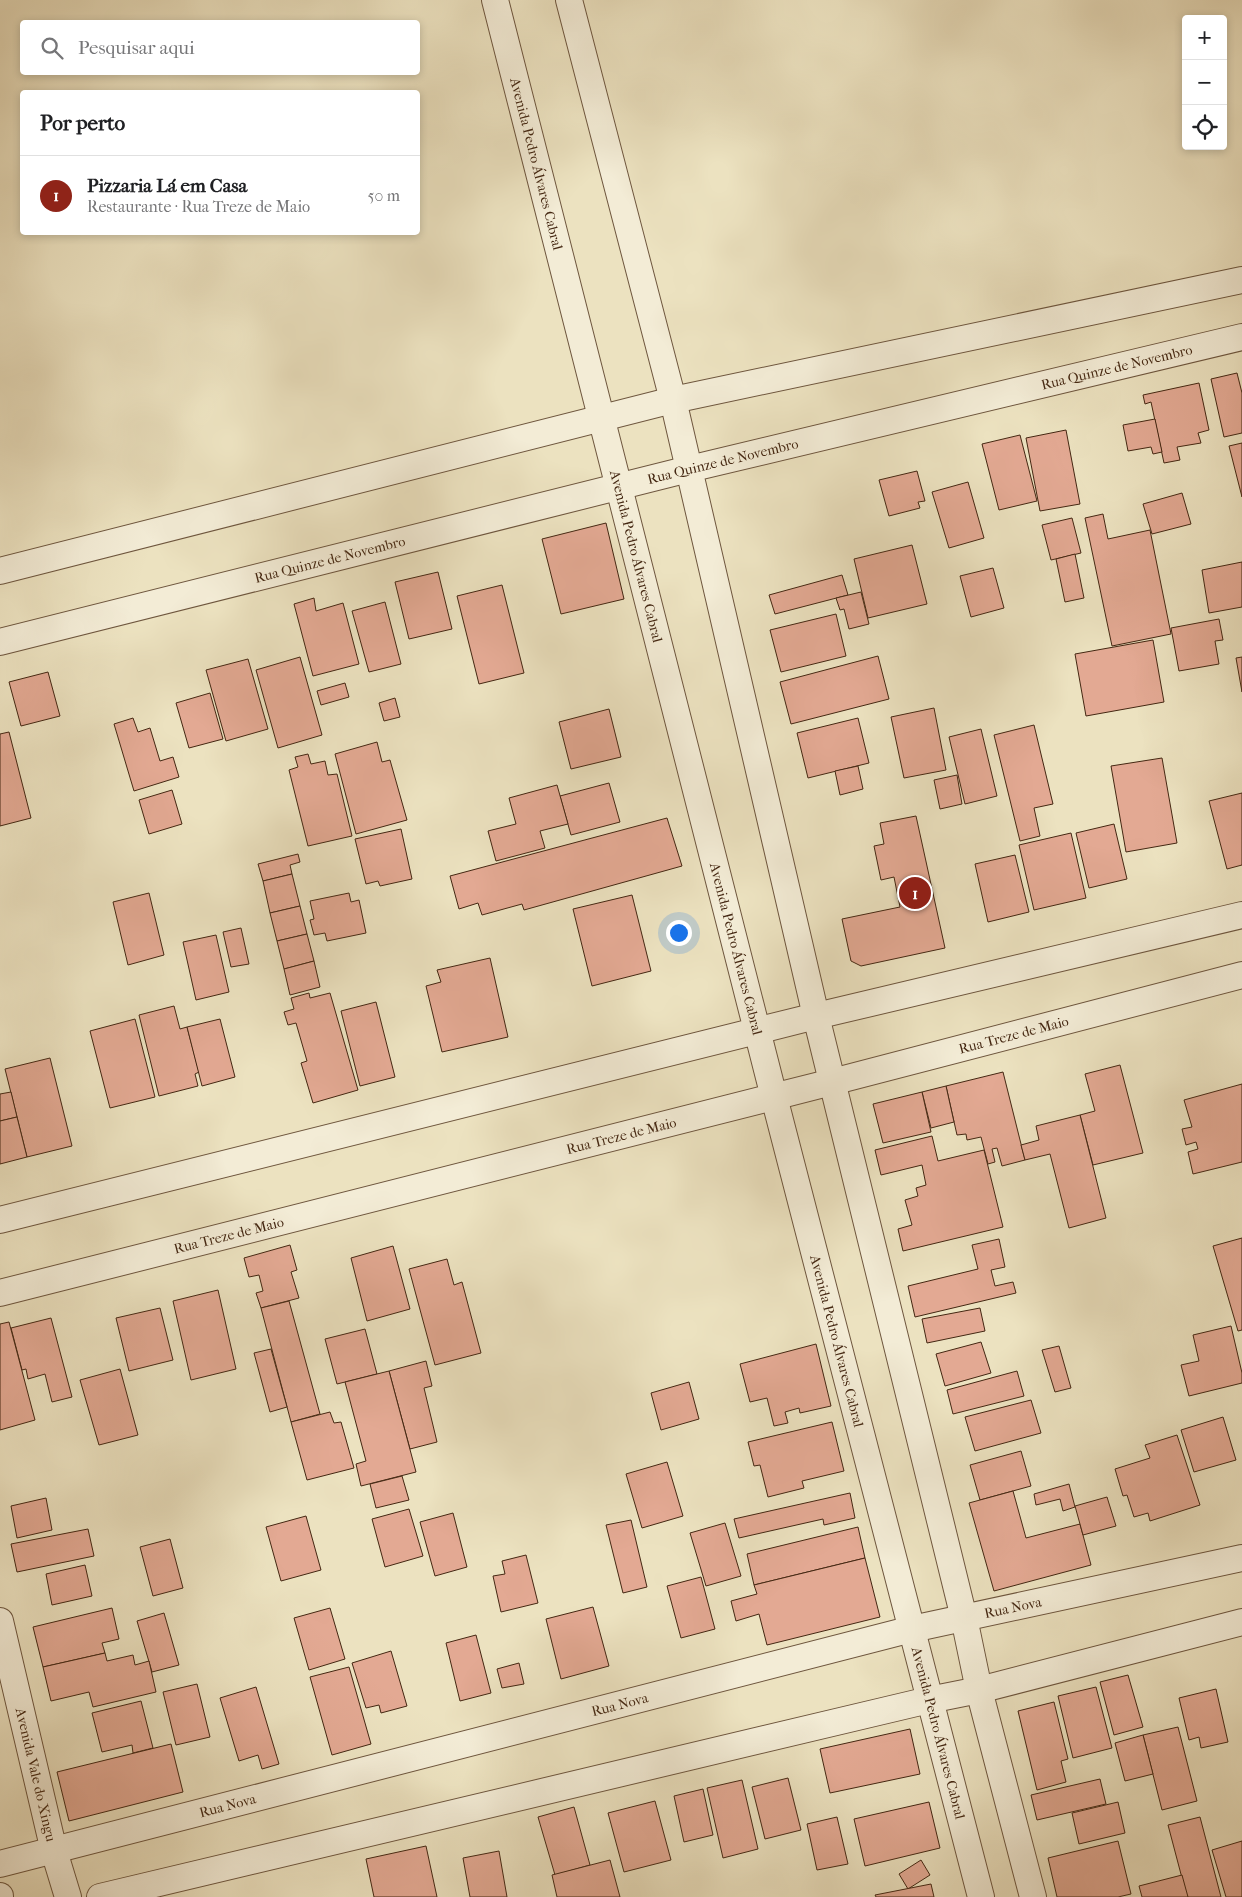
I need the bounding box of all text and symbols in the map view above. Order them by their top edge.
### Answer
map controls [1182,15,1227,150]
button: + [1182,15,1227,60]
search box [20,20,420,75]
icon: search [38,34,66,62]
text: Pesquisar aqui [78,37,195,59]
button: − [1182,60,1227,105]
street label: Avenida Pedro Álvares Cabral [506,75,566,252]
button: locate [1182,105,1227,150]
text: Por perto [40,111,125,135]
text: Pizzaria Lá em Casa [87,175,247,197]
text: 1 [53,186,59,205]
text: 50 m [368,186,400,205]
text: Restaurante · Rua Treze de Maio [87,197,310,216]
street label: Rua Quinze de Novembro [1039,341,1194,394]
street label: Rua Quinze de Novembro [646,435,800,488]
street label: Avenida Pedro Álvares Cabral [606,468,666,644]
street label: Rua Quinze de Novembro [253,533,407,587]
street label: Avenida Pedro Álvares Cabral [706,860,766,1037]
pin: 1 [899,874,931,912]
your location [666,920,692,946]
street label: Rua Treze de Maio [957,1013,1070,1058]
street label: Rua Treze de Maio [565,1114,678,1158]
street label: Rua Treze de Maio [172,1213,286,1258]
street label: Avenida Pedro Álvares Cabral [806,1252,867,1429]
street label: Rua Nova [983,1593,1044,1622]
street label: Avenida Pedro Álvares Cabral [907,1644,969,1821]
street label: Rua Nova [590,1689,651,1720]
street label: Avenida Vale do Xingu [11,1705,60,1844]
street label: Rua Nova [198,1790,258,1821]

